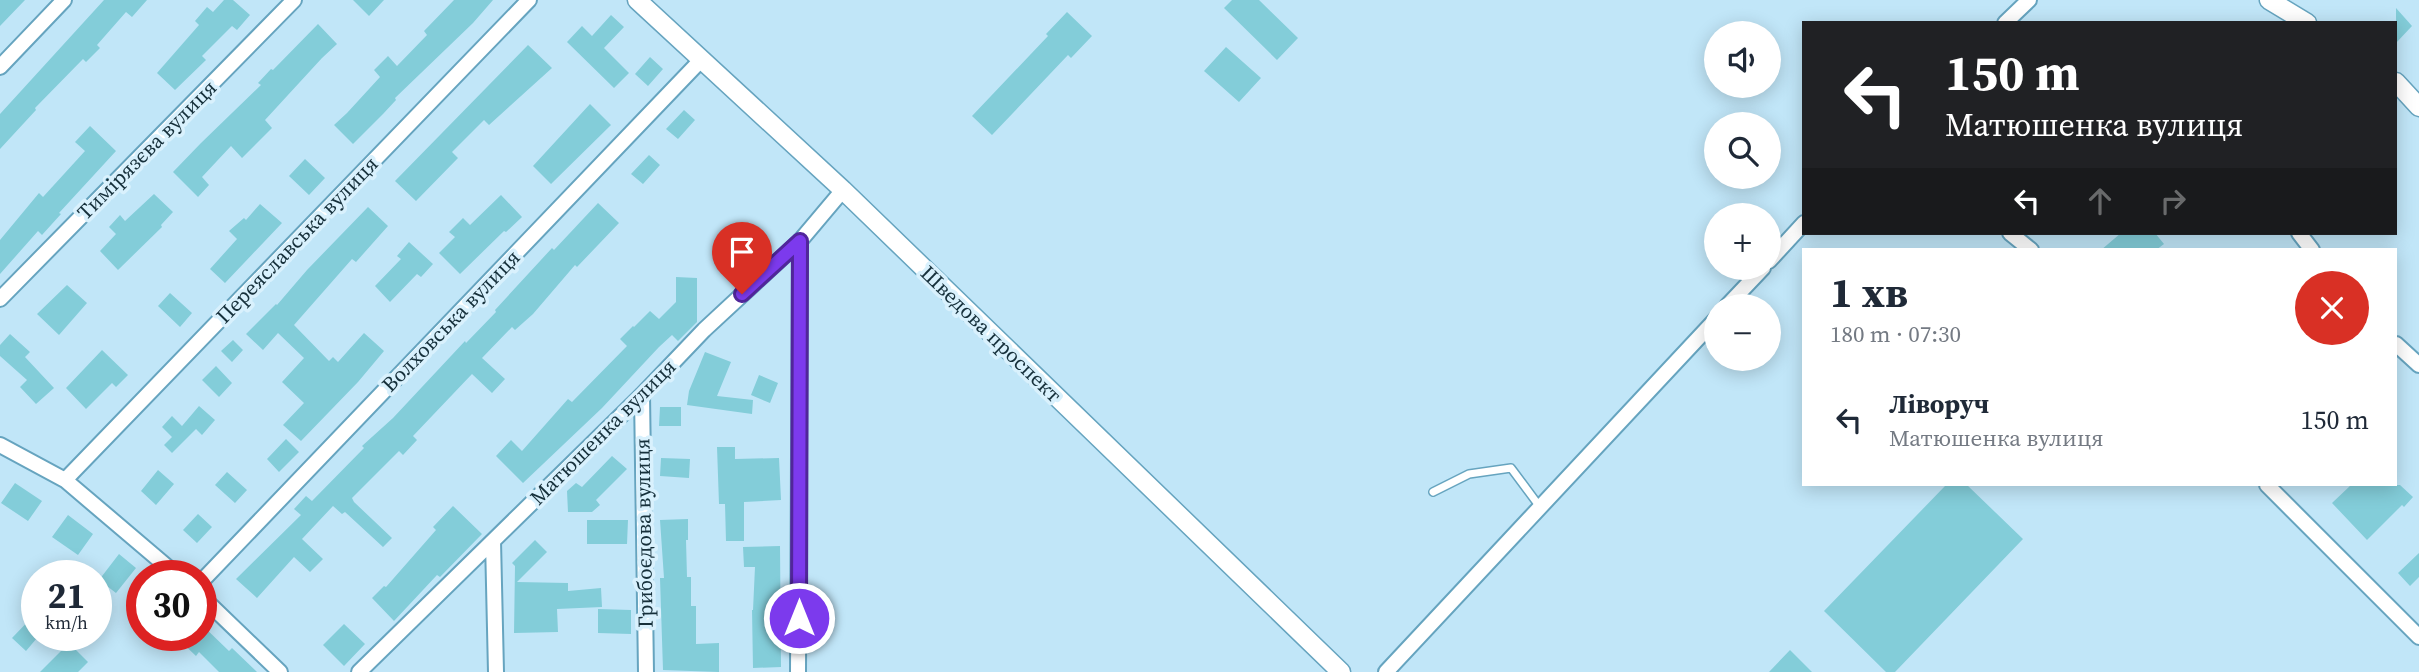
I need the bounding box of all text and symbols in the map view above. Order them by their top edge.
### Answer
map controls [1704,21,1781,371]
button: sound [1704,21,1781,98]
text: 150 m [1945,39,2080,106]
icon: left [1830,49,1921,140]
street label: Тимірязєва вулиця [70,73,223,226]
text: Матюшенка вулиця [1945,103,2243,147]
button: search [1704,112,1781,189]
street label: Переяславська вулиця [209,150,384,330]
icon: left [2008,182,2046,220]
icon: ahead [2081,182,2119,220]
icon: right [2154,182,2192,220]
button: + [1704,203,1781,280]
pin [712,222,772,294]
icon: arrive [723,233,761,271]
street label: Волховська вулиця [375,243,526,398]
street label: Шведова проспект [914,259,1068,409]
text: 1 хв [1830,263,1908,321]
button: close [2295,271,2369,345]
button: − [1704,294,1781,371]
text: 180 m · 07:30 [1830,318,1961,350]
street label: Матюшенка вулиця [523,352,682,511]
text: Ліворуч [1889,386,1989,422]
icon: left [1830,401,1868,439]
text: 150 m [2301,402,2369,438]
text: Матюшенка вулиця [1889,422,2103,454]
street label: Грибоєдова вулиця [627,438,660,628]
speed limit sign: 30 [126,560,217,651]
text: 21 [48,572,85,620]
position arrow [762,581,836,655]
text: km/h [45,610,88,635]

